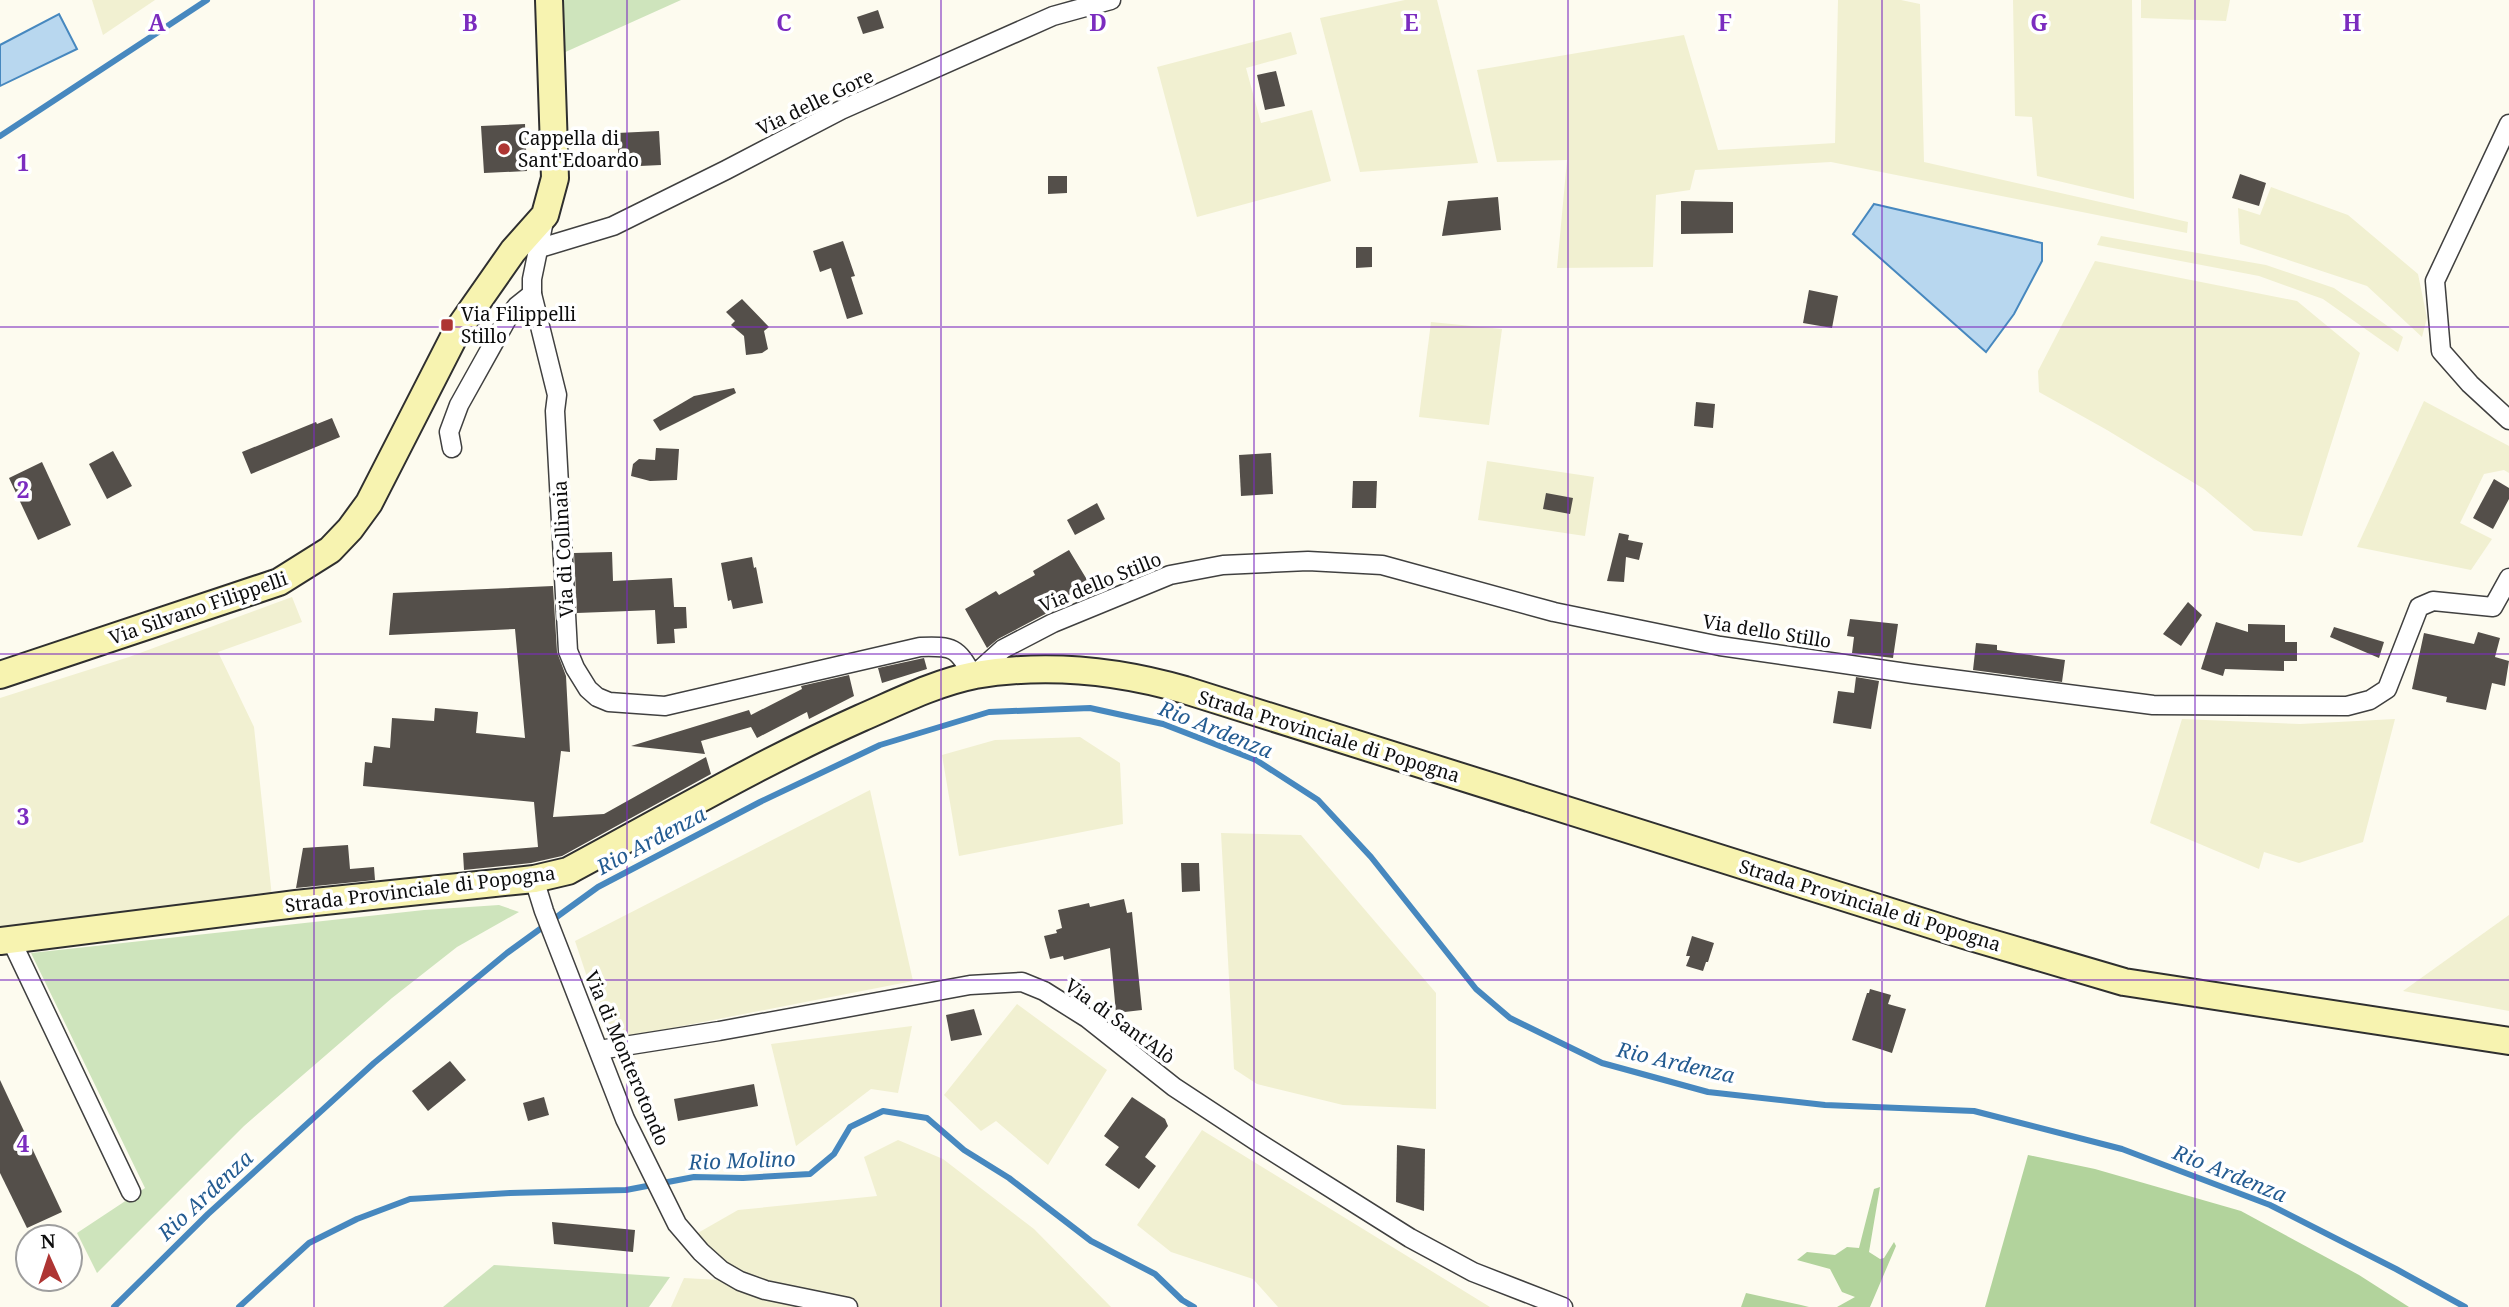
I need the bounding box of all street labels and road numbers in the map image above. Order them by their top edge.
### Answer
street label: Via delle Gore [752,62,878,142]
street label: Via di Collinaia [546,480,580,618]
street label: Via dello Stillo [1035,546,1165,618]
street label: Via Silvano Filippelli [105,565,291,651]
street label: Via dello Stillo [1701,608,1833,654]
street label: Strada Provinciale di Popogna [1195,684,1463,788]
street label: Strada Provinciale di Popogna [1736,853,2004,957]
street label: Strada Provinciale di Popogna [283,859,557,919]
street label: Via di Monterotondo [578,967,676,1149]
street label: Via di Sant'Alò [1060,972,1180,1070]

